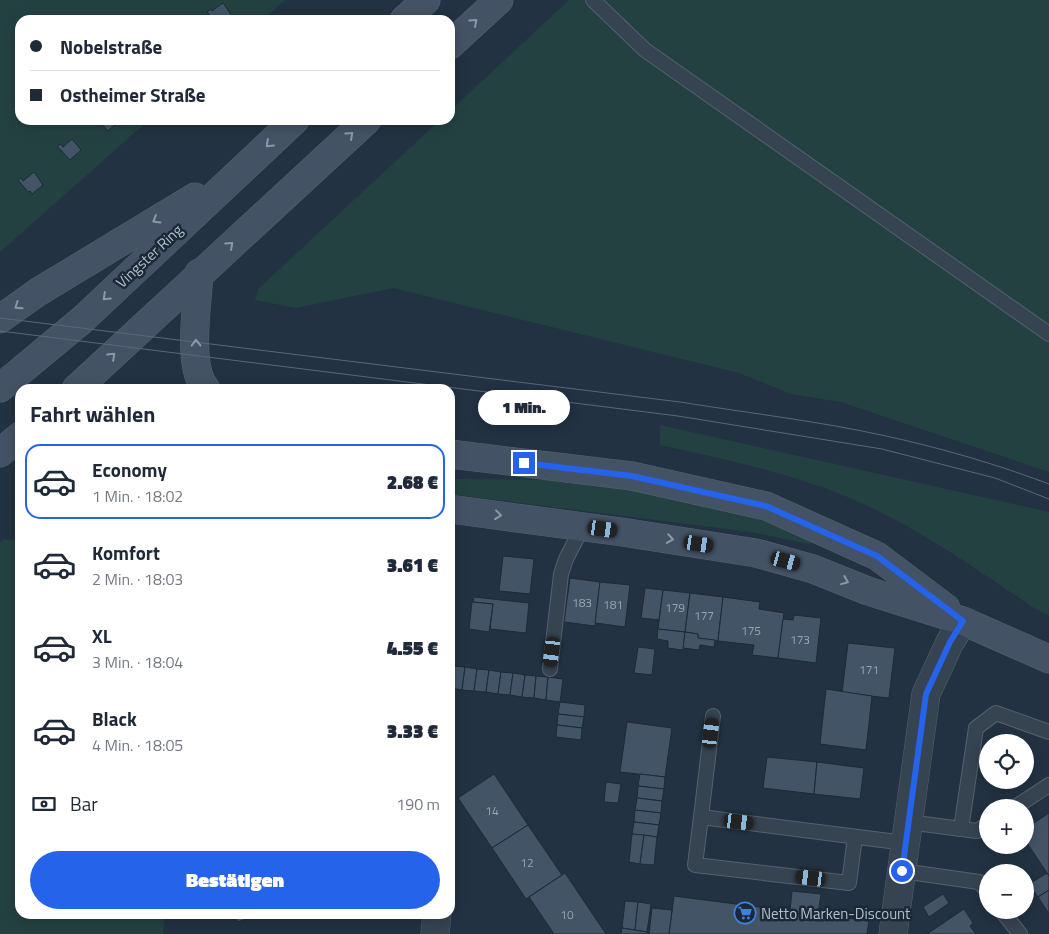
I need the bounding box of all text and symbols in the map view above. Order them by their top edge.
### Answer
one-way arrow [469,19,478,28]
text: Nobelstraße [60,32,162,61]
text: Ostheimer Straße [60,80,205,109]
one-way arrow [345,132,354,141]
one-way arrow [265,138,274,147]
one-way arrow [153,214,162,224]
street label: Vingster Ring [110,219,188,293]
one-way arrow [225,241,234,250]
one-way arrow [102,291,111,300]
one-way arrow [15,300,24,309]
one-way arrow [191,338,201,346]
one-way arrow [106,353,115,362]
callout: 1 Min. [478,390,570,426]
text: 1 Min. [502,395,546,419]
text: Fahrt wählen [30,397,155,431]
route end [513,452,535,474]
text: Economy [92,455,167,484]
icon: car [32,459,77,504]
text: 2.68 € [387,467,438,496]
text: 1 Min. · 18:02 [92,484,183,508]
one-way arrow [494,510,503,520]
car [587,519,618,539]
one-way arrow [666,534,675,544]
car [683,534,714,554]
text: Komfort [92,538,160,567]
icon: car [32,542,77,587]
text: 3.61 € [387,550,438,579]
car [769,550,802,572]
text: 2 Min. · 18:03 [92,567,183,591]
one-way arrow [840,575,849,586]
house number: 183 [572,593,592,612]
house number: 181 [603,595,623,614]
house number: 179 [665,598,685,617]
house number: 177 [694,606,714,625]
text: XL [92,621,112,650]
house number: 175 [741,621,761,640]
icon: car [32,625,77,670]
house number: 173 [790,630,810,649]
text: 4.55 € [387,633,438,662]
car [542,636,561,668]
text: 3 Min. · 18:04 [92,650,183,674]
house number: 171 [859,660,879,679]
text: Black [92,704,137,733]
icon: car [32,708,77,753]
text: 3.33 € [387,716,438,745]
car [701,717,720,749]
text: 4 Min. · 18:05 [92,733,183,757]
map controls [979,734,1034,919]
button: locate [979,734,1034,789]
text: Bar [70,789,98,818]
icon: cash [30,790,58,818]
text: 190 m [396,792,440,816]
button: + [979,799,1034,854]
house number: 14 [485,801,499,820]
car [723,813,754,831]
button: Bestätigen [30,851,440,909]
house number: 12 [520,853,534,872]
route start [891,860,913,882]
button: − [979,864,1034,919]
car [795,869,826,887]
supermarket icon: Netto Marken-Discount [733,901,757,925]
place label: Netto Marken-Discount [761,902,911,925]
house number: 10 [560,905,574,924]

